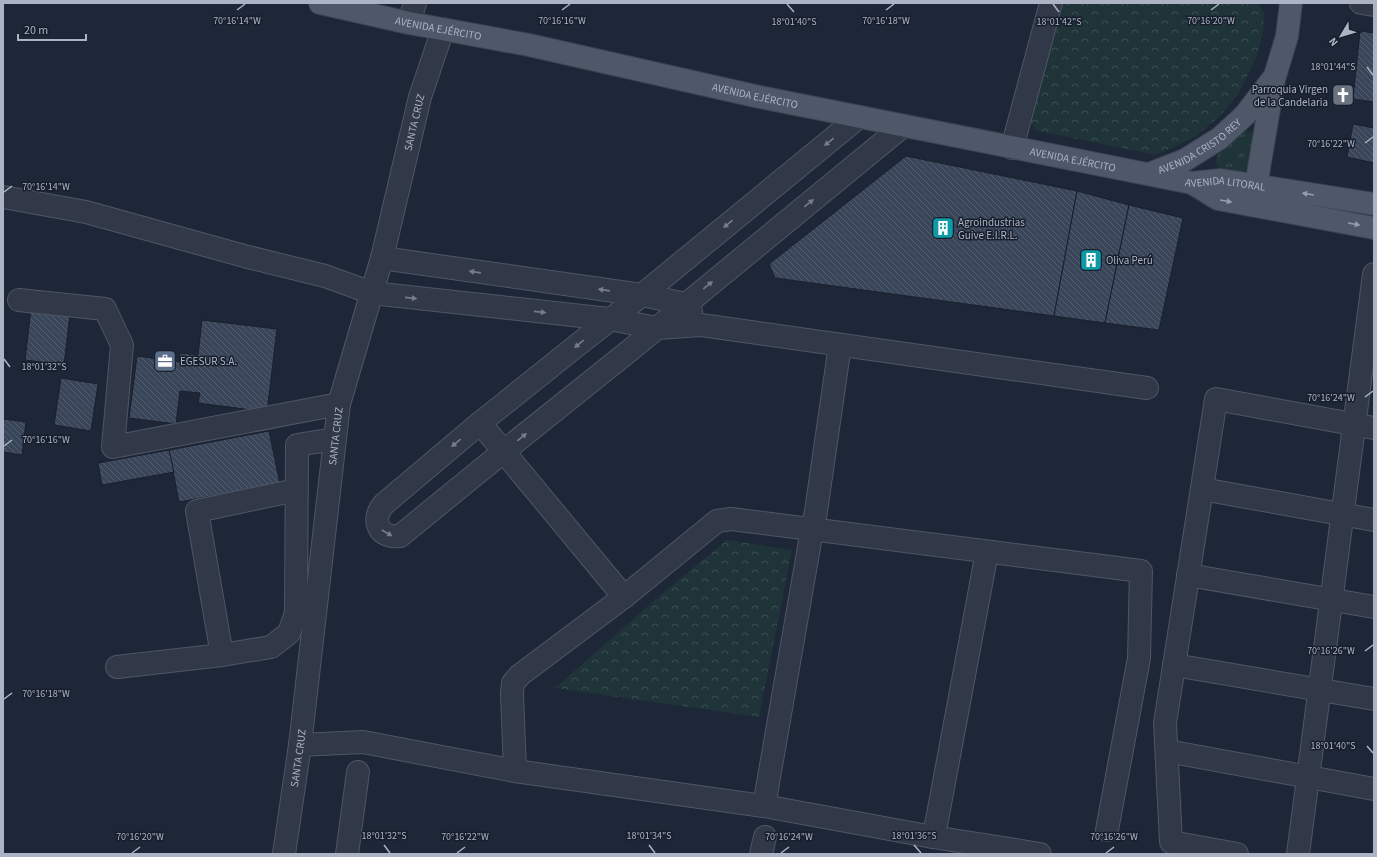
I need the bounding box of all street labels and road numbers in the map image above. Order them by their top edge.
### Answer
street label: AVENIDA EJÉRCITO [394,13,483,44]
street label: AVENIDA EJÉRCITO [711,80,799,112]
street label: SANTA CRUZ [401,92,429,152]
street label: AVENIDA CRISTO REY [1156,115,1245,178]
street label: AVENIDA EJÉRCITO [1028,144,1117,176]
street label: AVENIDA LITORAL [1184,173,1267,195]
street label: SANTA CRUZ [325,406,347,466]
street label: SANTA CRUZ [287,728,310,788]

